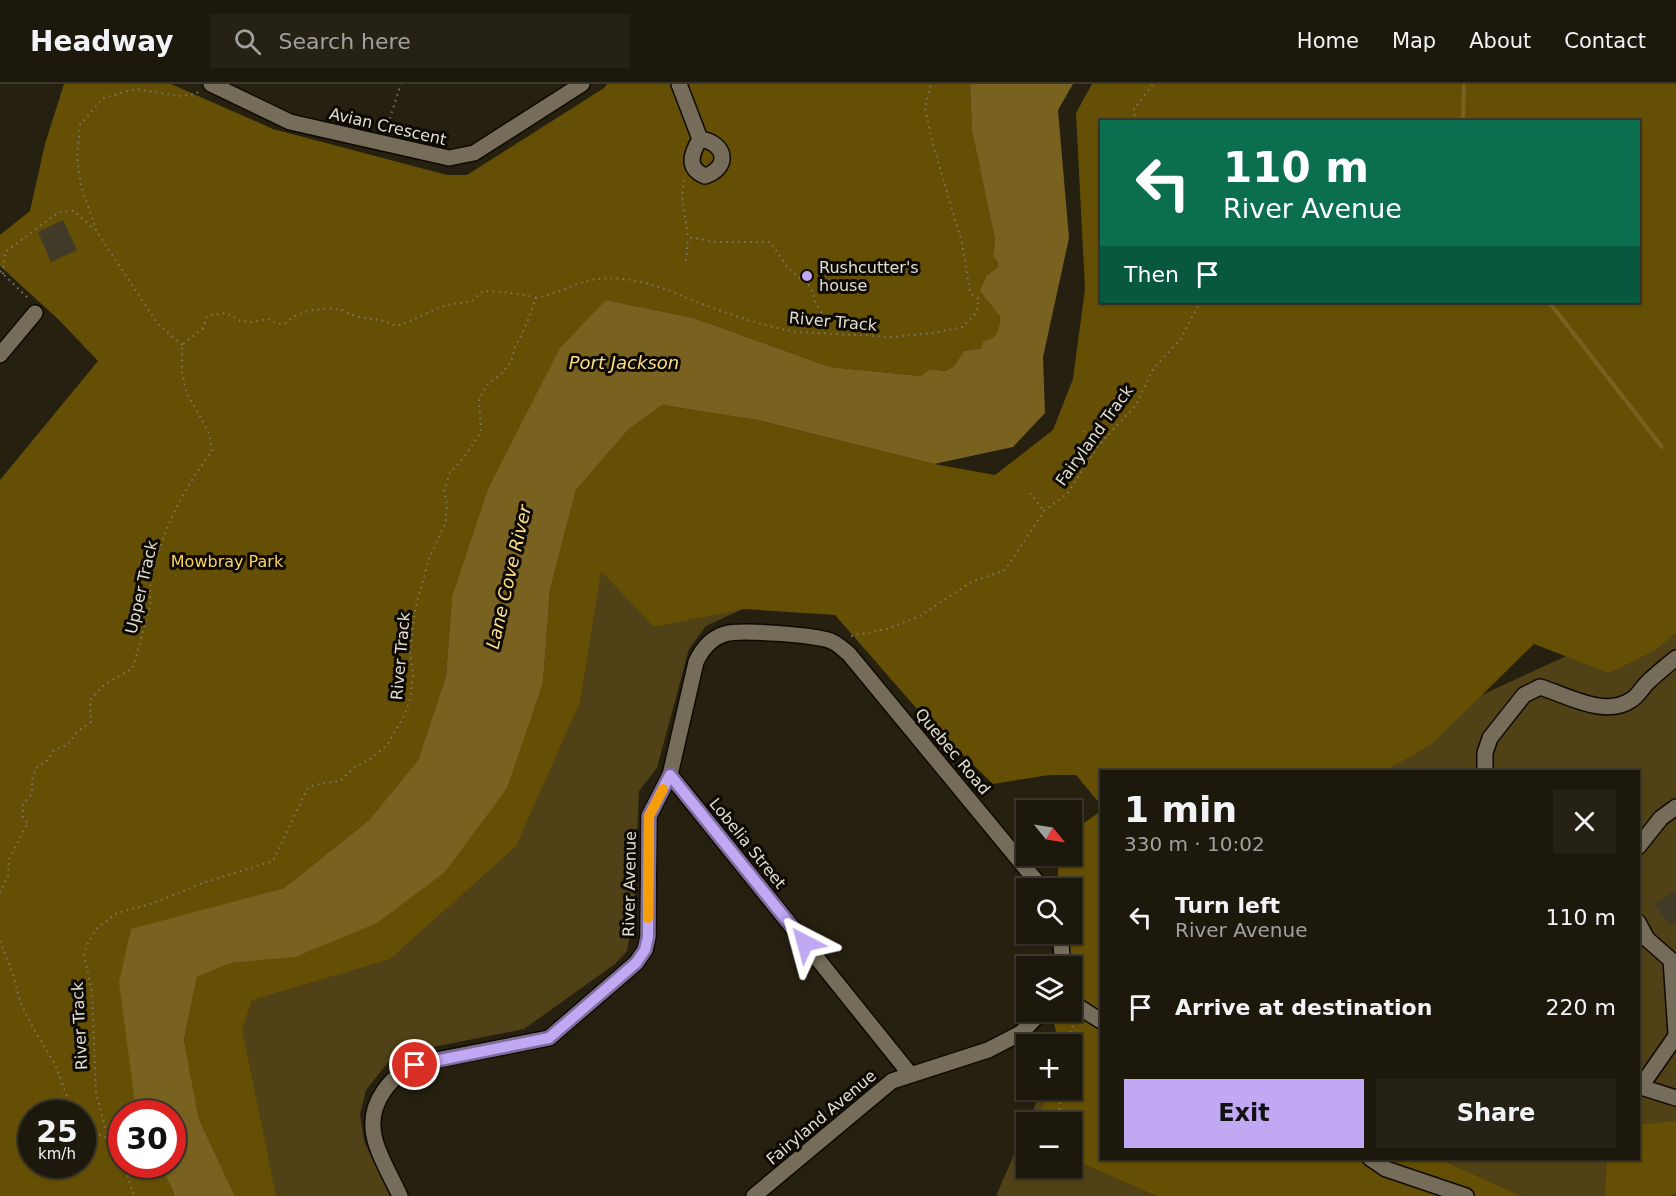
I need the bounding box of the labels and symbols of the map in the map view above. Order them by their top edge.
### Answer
street label: Avian Crescent [327,104,448,149]
place label: Rushcutter's house [819,258,919,295]
marker: Rushcutter's house [800,269,814,283]
street label: River Track [788,308,879,335]
water label: Port Jackson [569,352,679,373]
street label: Fairyland Track [1052,381,1138,489]
water label: Lane Cove River [482,501,536,651]
street label: Upper Track [121,538,162,636]
park label: Mowbray Park [171,552,284,571]
street label: River Track [387,610,414,701]
street label: Quebec Road [911,704,994,798]
street label: Lobelia Street [705,794,790,892]
north arrow [1016,800,1082,866]
street label: River Avenue [619,831,640,937]
position arrow [773,911,837,975]
street label: River Track [68,981,91,1071]
pin [389,1039,440,1090]
street label: Fairyland Avenue [763,1066,880,1169]
speed limit sign: 30 [108,1100,186,1178]

